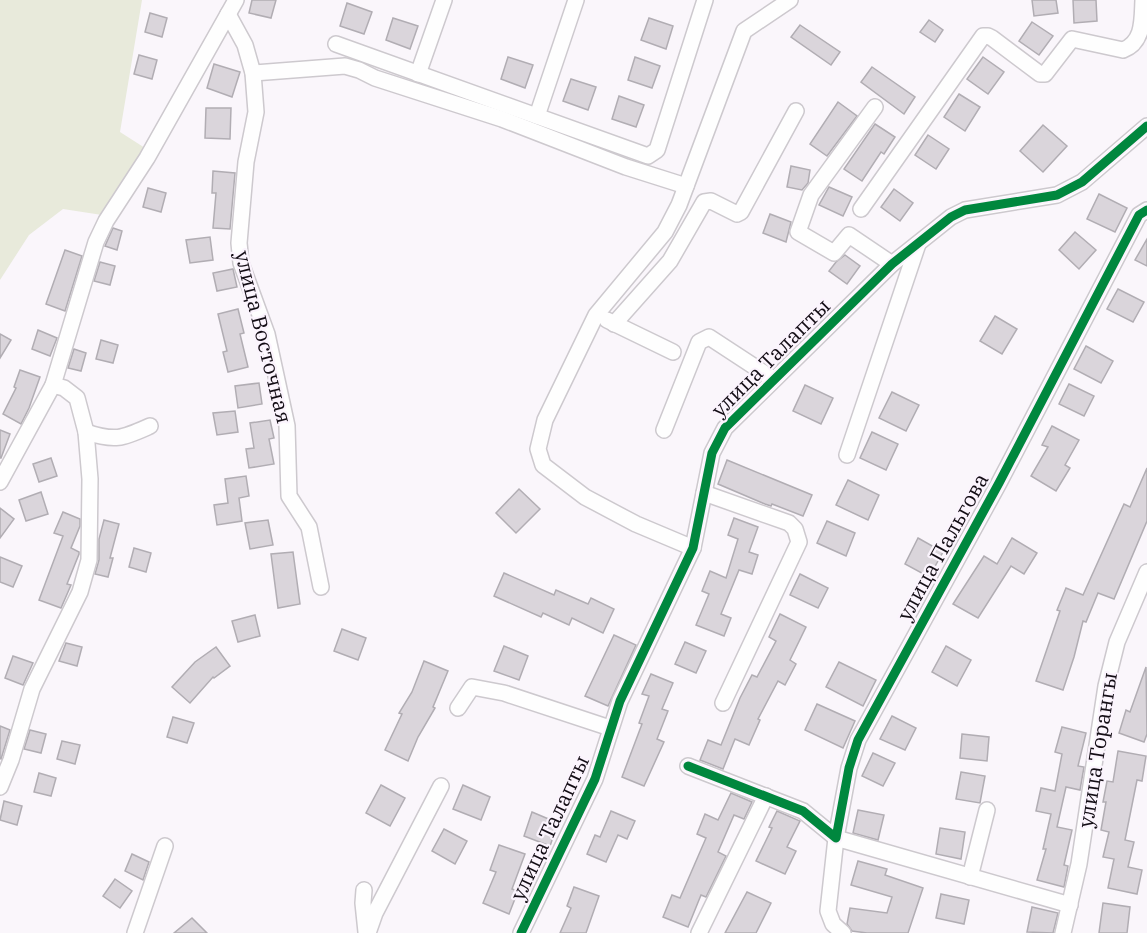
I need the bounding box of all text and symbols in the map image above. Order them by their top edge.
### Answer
street label: улица Восточная [229,247,299,426]
street label: улица Талапты [705,292,836,423]
street label: улица Пальгова [890,468,994,625]
street label: улица Торангы [1071,670,1123,830]
street label: улица Талапты [503,750,595,905]

